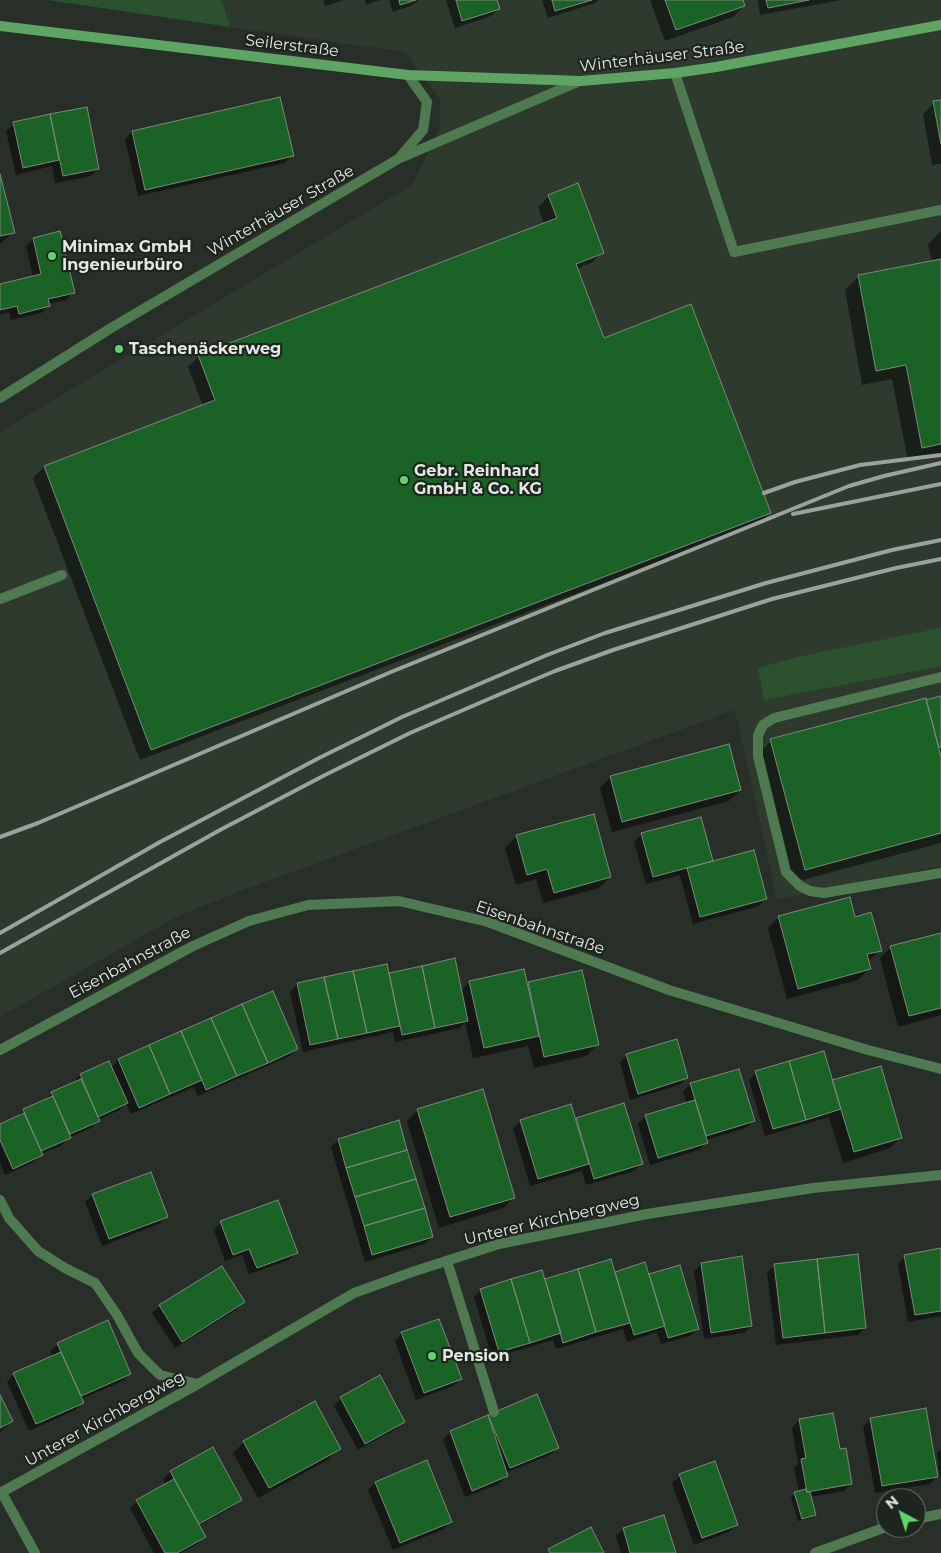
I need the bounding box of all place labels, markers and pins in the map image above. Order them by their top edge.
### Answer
place label: Minimax GmbH Ingenieurbüro [62,237,192,275]
marker: Minimax GmbH Ingenieurbüro [46,250,58,262]
place label: Taschenäckerweg [129,339,281,359]
marker: Taschenäckerweg [113,343,125,355]
place label: Gebr. Reinhard GmbH & Co. KG [414,461,542,499]
marker: Gebr. Reinhard GmbH & Co. KG [398,474,410,486]
place label: Pension [442,1346,510,1366]
marker: Pension [426,1350,438,1362]

